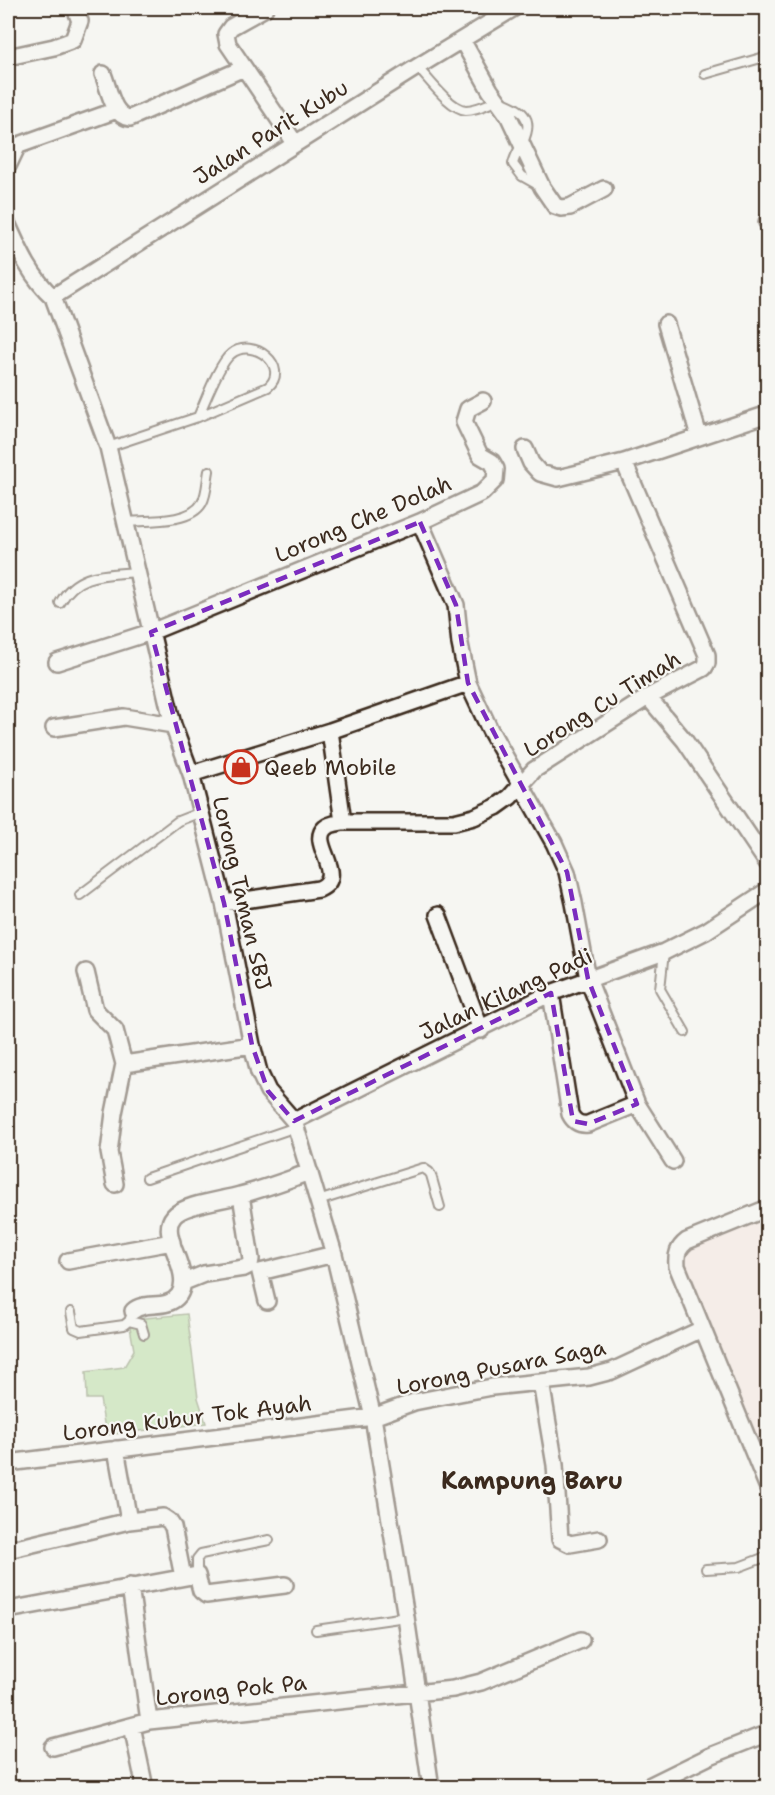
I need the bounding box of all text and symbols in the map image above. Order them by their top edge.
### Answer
street label: Jalan Parit Kubu [188,73,354,191]
street label: Lorong Che Dolah [270,469,456,569]
street label: Lorong Cu Timah [518,644,686,764]
shop icon: Qeeb Mobile [223,749,259,785]
place label: Qeeb Mobile [264,753,397,782]
street label: Lorong Taman SBJ [206,793,278,993]
street label: Jalan Kilang Padi [415,941,597,1047]
street label: Lorong Pusara Saga [394,1332,609,1402]
street label: Lorong Kubur Tok Ayah [61,1388,313,1448]
district label: Kampung Baru [441,1465,623,1497]
street label: Lorong Pok Pa [154,1668,308,1712]

